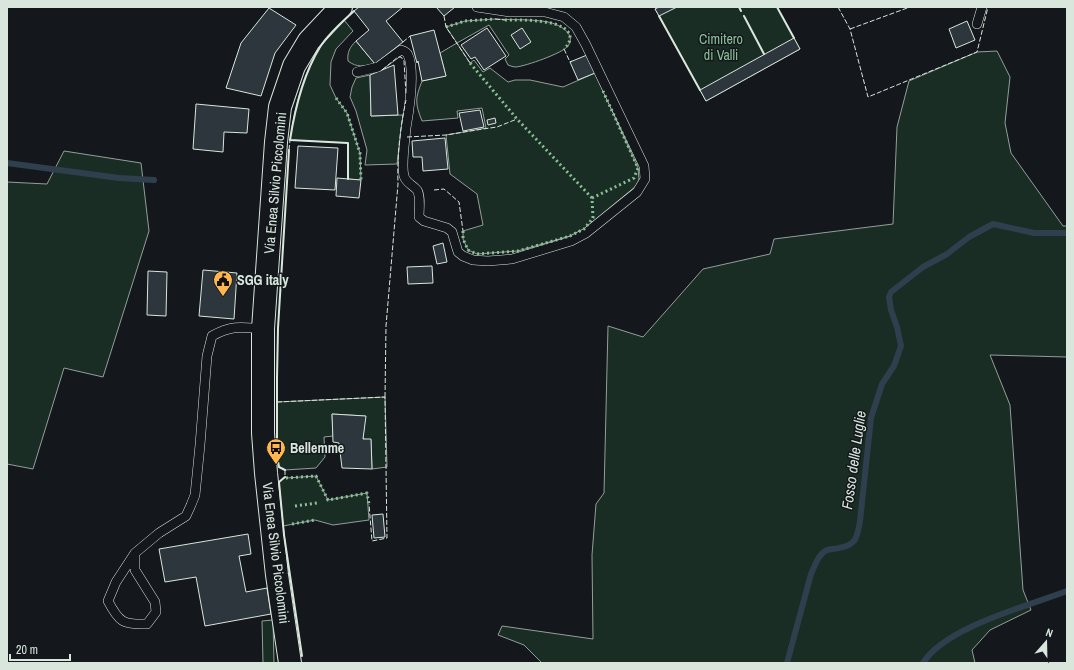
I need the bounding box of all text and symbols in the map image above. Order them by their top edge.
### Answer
park label: Cimitero di Valli [699,30,743,64]
street label: Via Enea Silvio Piccolomini [260,111,290,255]
public building icon: SGG italy [212,269,234,297]
place label: SGG italy [237,271,289,289]
water label: Fosso delle Luglie [836,409,871,511]
bus stop icon: Bellemme [265,437,287,465]
place label: Bellemme [290,439,344,457]
street label: Via Enea Silvio Piccolomini [258,481,294,625]
north arrow [1026,622,1066,662]
text: N [1044,625,1055,640]
scale bar [10,636,70,662]
text: 20 m [16,642,38,658]

